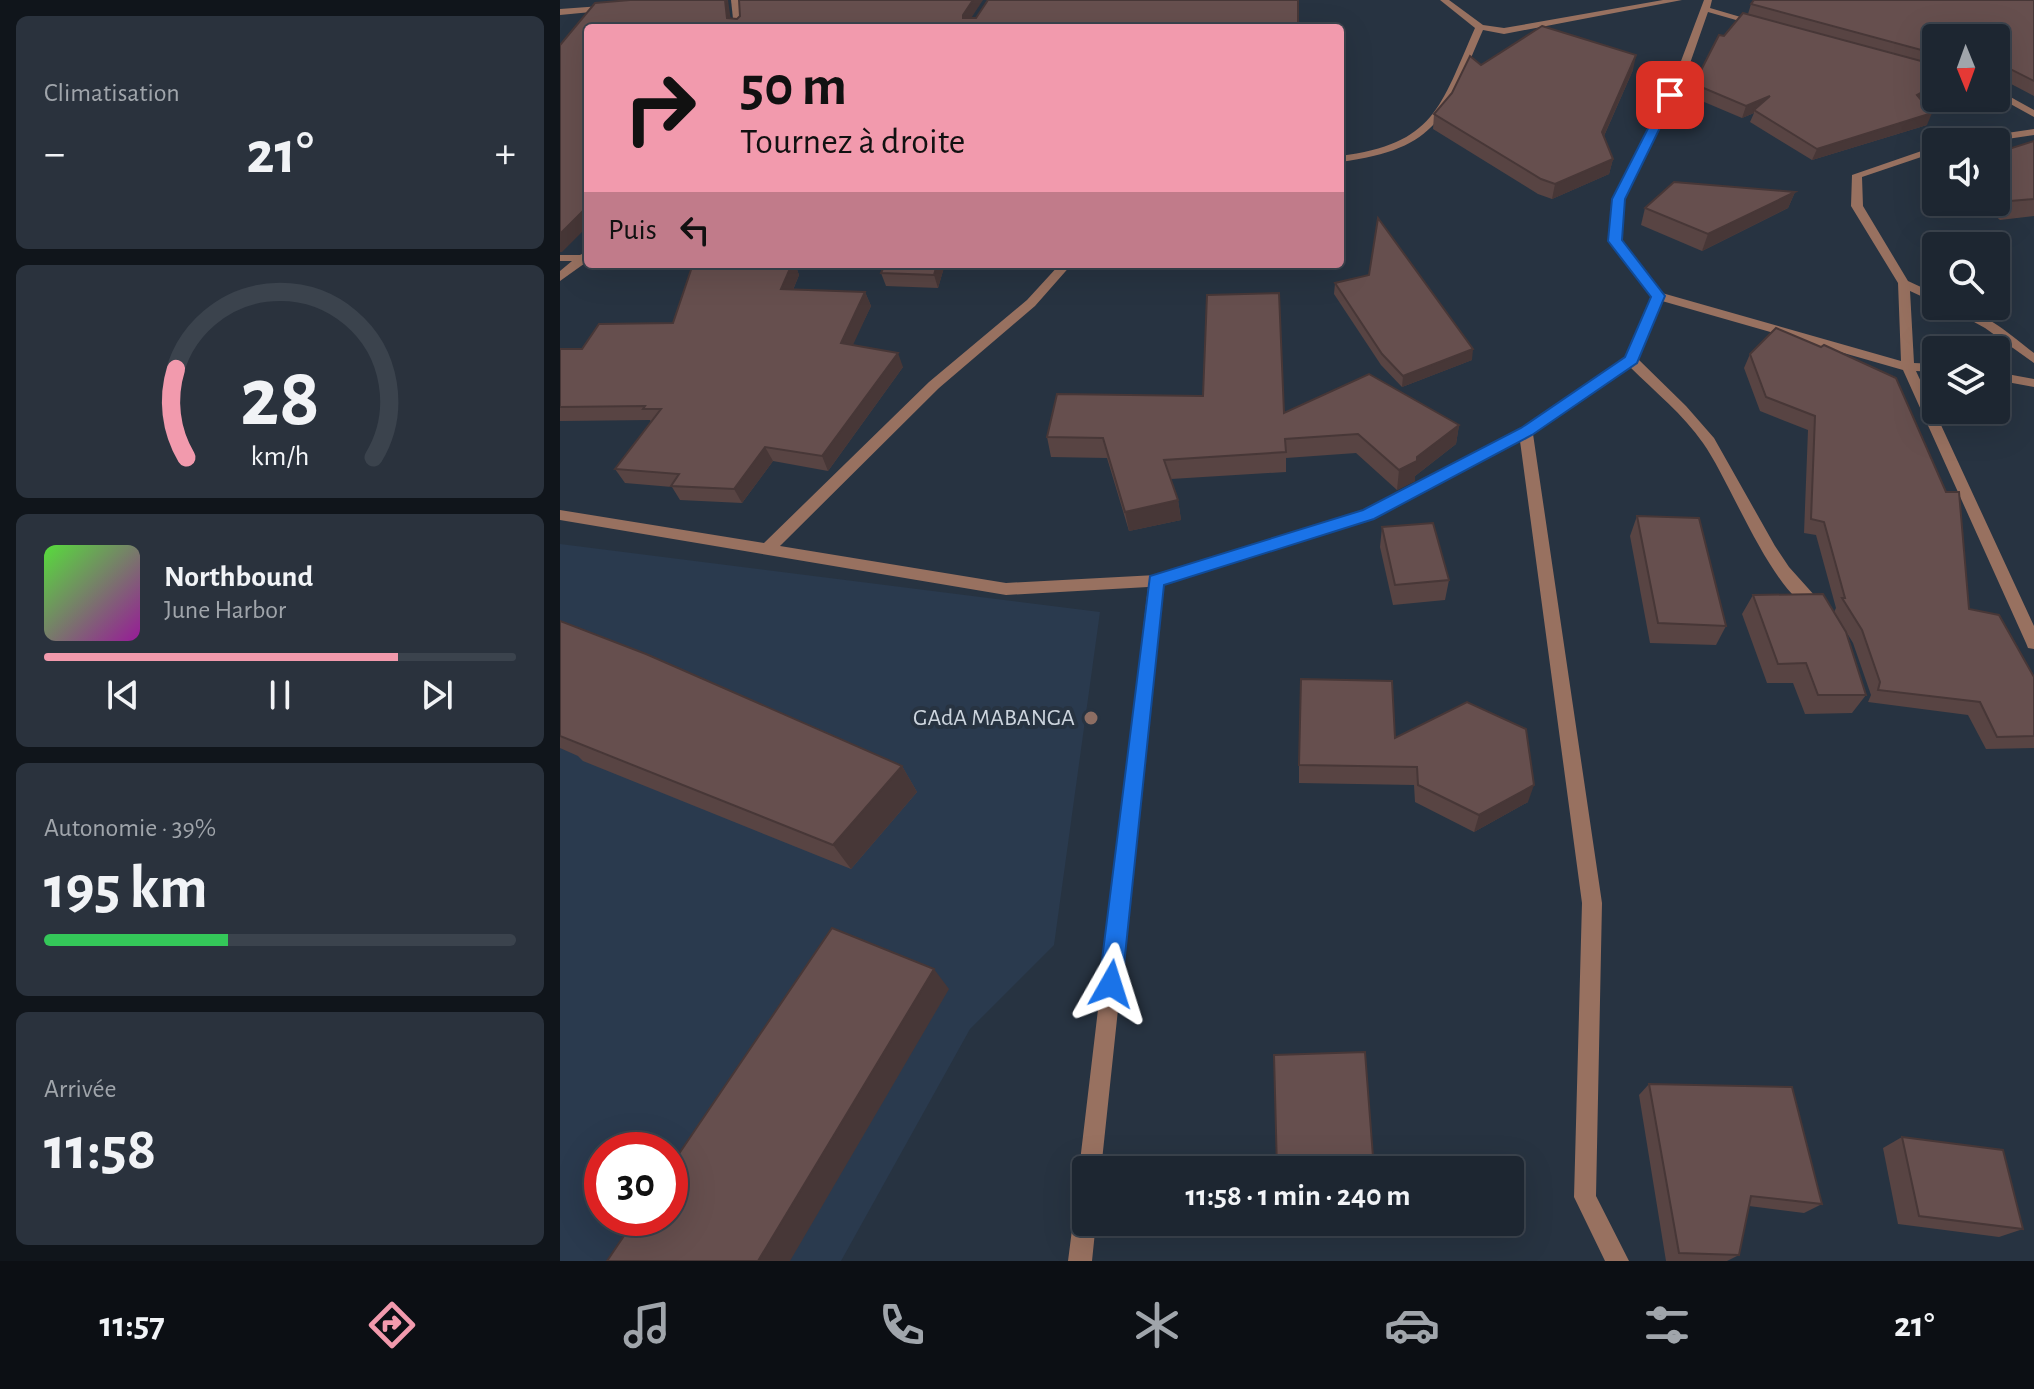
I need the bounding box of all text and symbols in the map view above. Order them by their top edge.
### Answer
north arrow [1922,24,2010,112]
map controls [1922,24,2010,424]
icon: right [608,56,712,160]
text: 50 m [740,59,847,115]
pin [1636,61,1704,129]
icon: arrive [1648,73,1692,117]
text: Climatisation [44,80,180,106]
text: 21° [246,124,314,184]
text: Tournez à droite [740,124,965,160]
button: sound [1922,128,2010,216]
text: − [44,132,65,176]
text: + [495,132,516,176]
icon: left [673,208,717,252]
text: Puis [608,215,657,245]
button: search [1922,232,2010,320]
button: layers [1922,336,2010,424]
text: 28 [240,356,320,440]
text: km/h [251,442,309,471]
text: Northbound [164,562,313,592]
text: June Harbor [164,597,286,623]
icon: previous [101,673,145,717]
icon: pause [258,673,302,717]
icon: next [415,673,459,717]
place label: GAdA MABANGA [913,706,1075,730]
marker: GAdA MABANGA [1082,709,1100,727]
text: Autonomie · 39% [44,815,216,841]
text: 195 km [44,859,208,919]
position arrow [1069,942,1153,1026]
text: Arrivée [44,1076,116,1102]
text: 11:58 [44,1120,156,1180]
speed limit sign: 30 [584,1132,688,1236]
text: 11:58 · 1 min · 240 m [1186,1181,1410,1211]
icon: directions [364,1297,420,1353]
icon: music [619,1297,675,1353]
icon: phone [874,1297,930,1353]
icon: climate [1129,1297,1185,1353]
icon: car [1384,1297,1440,1353]
icon: filters [1639,1297,1695,1353]
text: 11:57 [100,1307,165,1343]
text: 21° [1894,1307,1934,1343]

